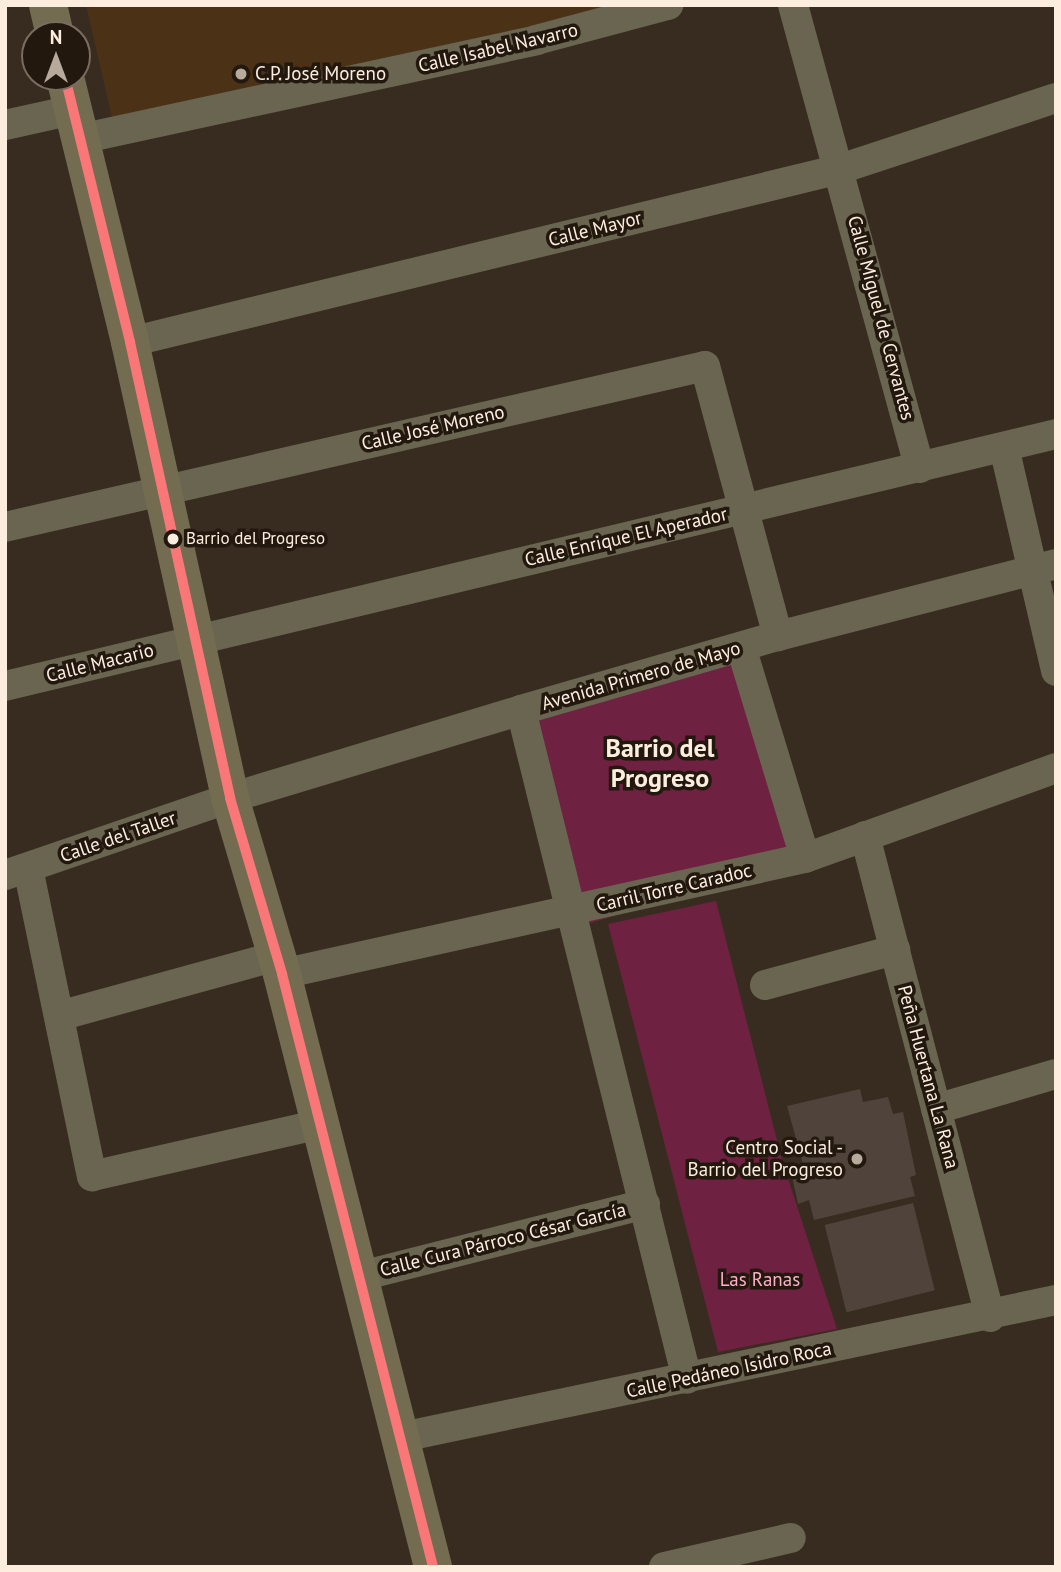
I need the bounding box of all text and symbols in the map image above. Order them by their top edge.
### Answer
street label: Calle Isabel Navarro [416,19,580,77]
north arrow [21,21,91,91]
text: N [50,25,62,49]
place label: C.P. José Moreno [255,63,388,85]
marker: C.P. José Moreno [233,66,249,82]
street label: Calle Mayor [546,206,644,252]
street label: Calle Miguel de Cervantes [843,213,919,423]
street label: Calle José Moreno [359,400,507,456]
street label: Calle Enrique El Aperador [522,503,730,571]
place label: Barrio del Progreso [186,529,325,549]
marker: Barrio del Progreso [166,532,180,546]
street label: Avenida Primero de Mayo [539,637,743,715]
street label: Calle Macario [44,639,156,687]
district label: Barrio del Progreso [606,732,714,794]
street label: Calle del Taller [57,806,179,868]
street label: Carril Torre Caradoc [594,859,754,917]
street label: Peña Huertana La Rana [893,983,963,1171]
place label: Centro Social - Barrio del Progreso [688,1137,843,1181]
marker: Centro Social - Barrio del Progreso [849,1151,865,1167]
street label: Calle Cura Párroco César García [378,1198,628,1282]
park label: Las Ranas [720,1269,800,1291]
street label: Calle Pedáneo Isidro Roca [624,1337,834,1403]

